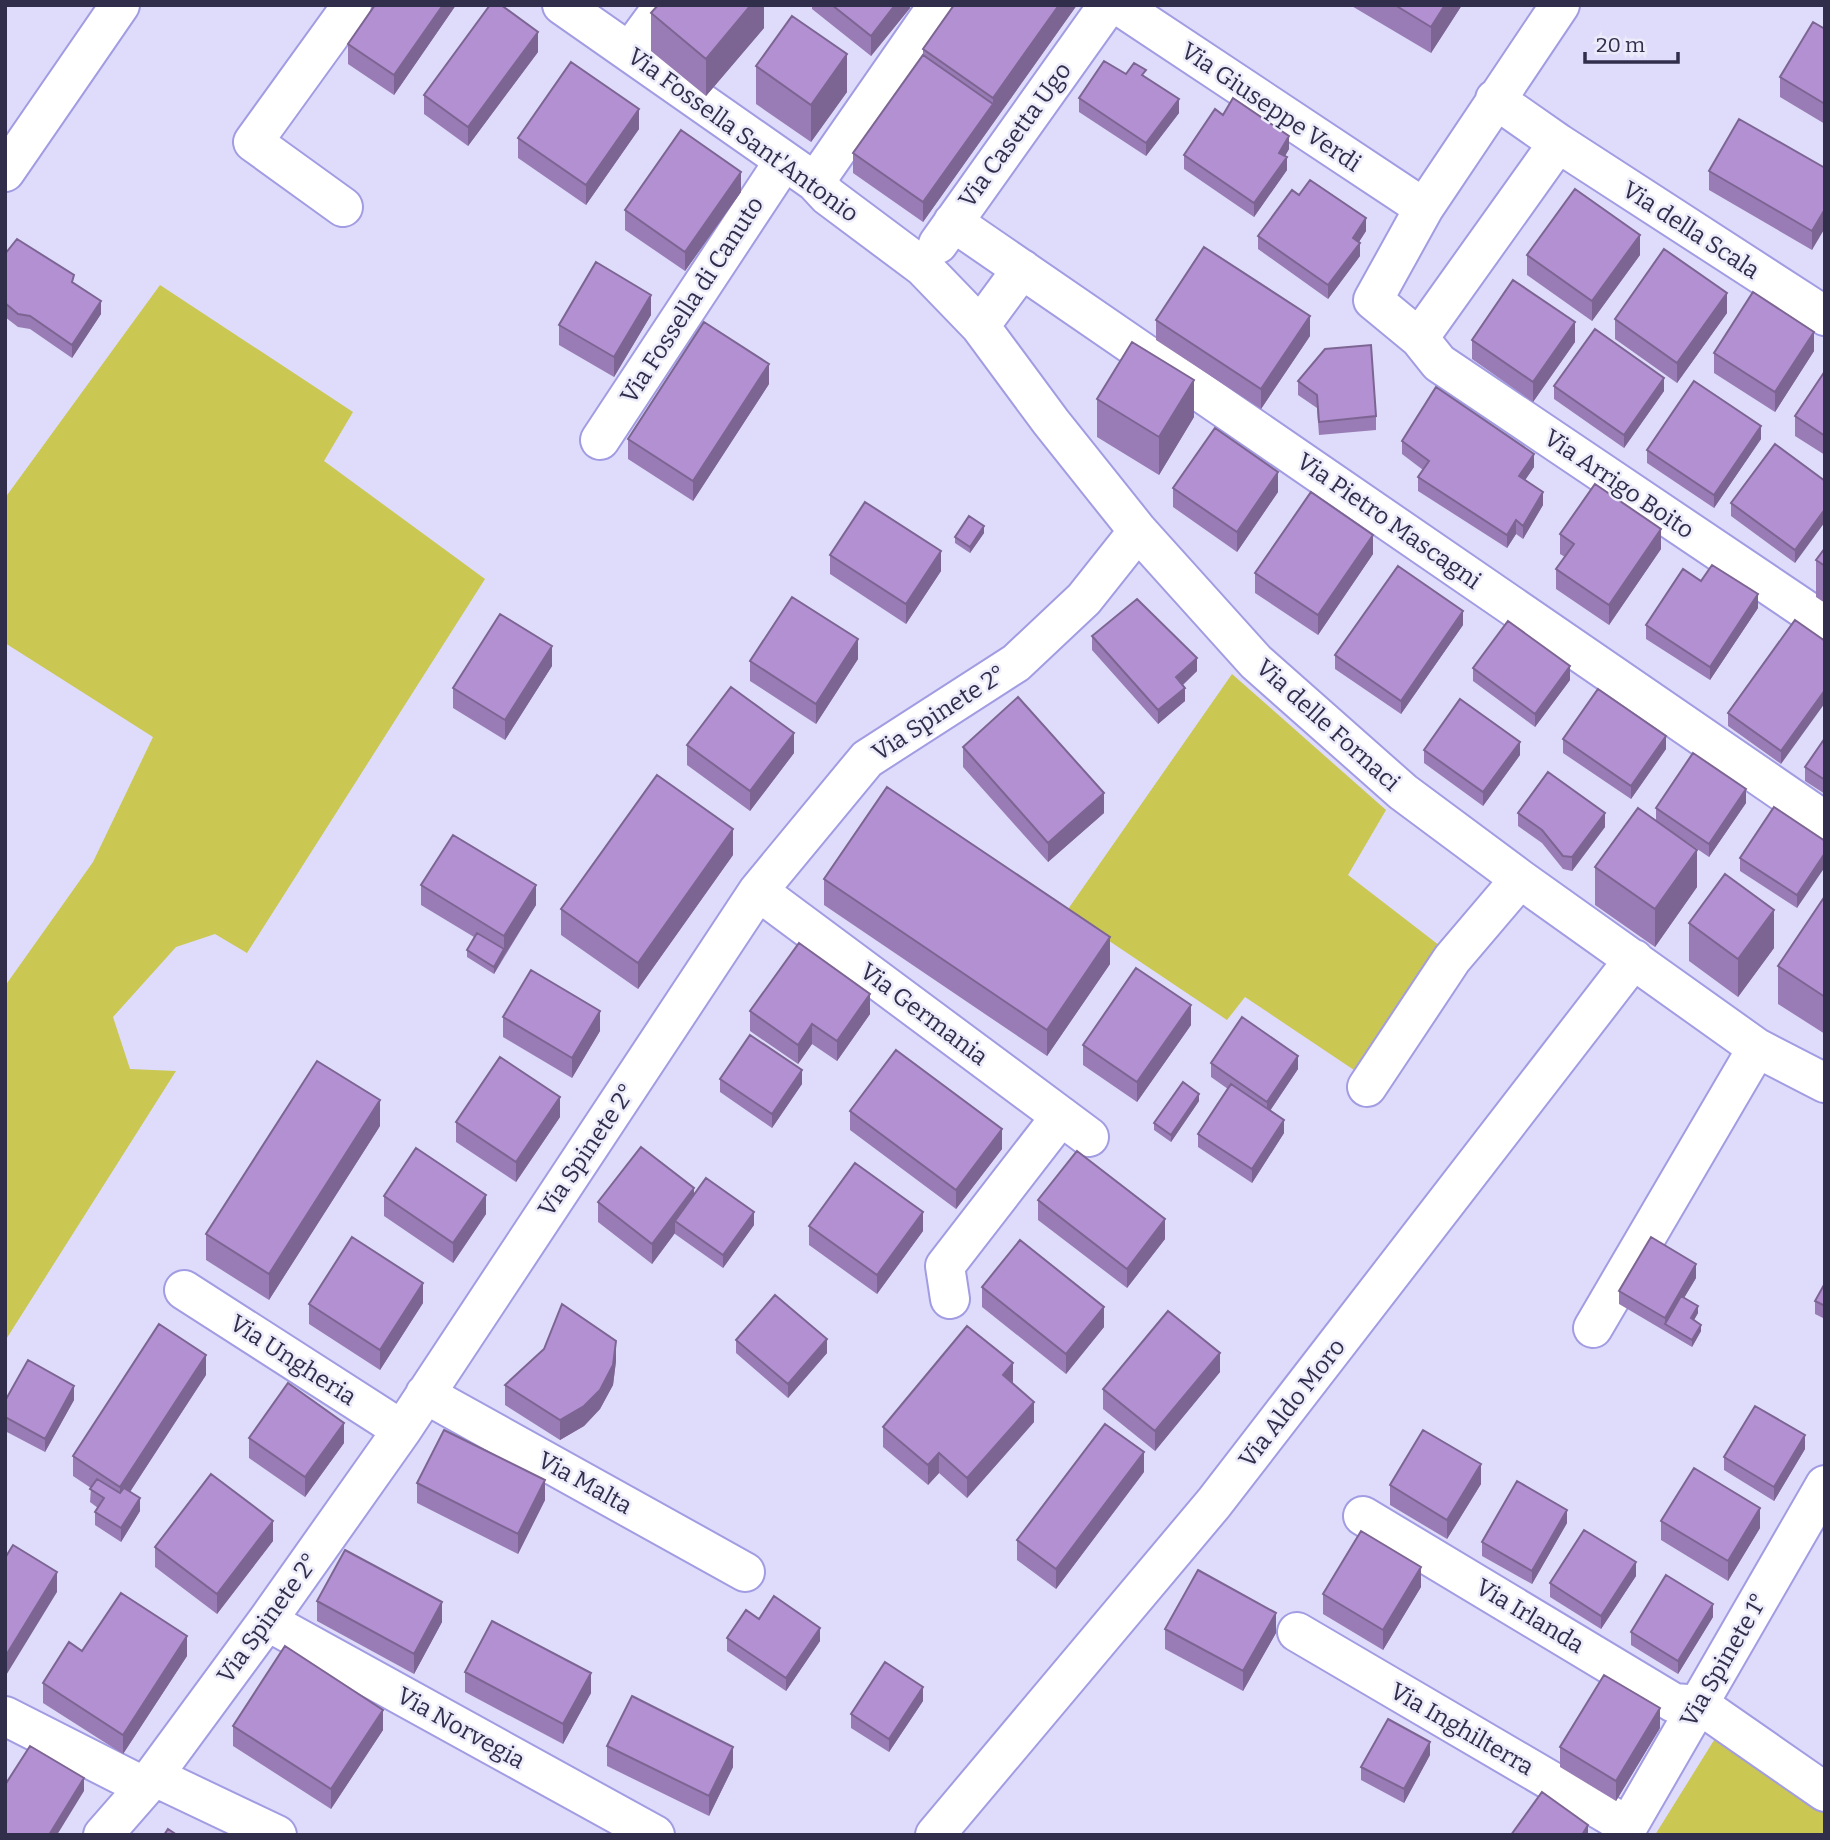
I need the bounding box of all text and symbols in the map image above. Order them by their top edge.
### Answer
scale bar [1585,21,1678,65]
text: 20 m [1596,32,1645,58]
street label: Via Giuseppe Verdi [1176,37,1366,177]
street label: Via Fossella Sant'Antonio [622,42,864,228]
street label: Via Casetta Ugo [953,57,1077,213]
street label: Via della Scala [1617,175,1765,285]
street label: Via Fossella di Canuto [615,192,769,408]
street label: Via Arrigo Boito [1539,424,1699,544]
street label: Via Pietro Mascagni [1292,447,1486,595]
street label: Via delle Fornaci [1251,653,1405,797]
street label: Via Spinete 2° [867,659,1011,767]
street label: Via Germania [855,957,993,1071]
street label: Via Spinete 2° [532,1078,642,1222]
street label: Via Ungheria [225,1309,361,1411]
street label: Via Aldo Moro [1233,1333,1351,1473]
street label: Via Malta [533,1446,637,1520]
street label: Via Spinete 2° [211,1548,325,1688]
street label: Via Irlanda [1471,1573,1589,1659]
street label: Via Spinete 1° [1675,1588,1773,1732]
street label: Via Inghilterra [1385,1677,1539,1781]
street label: Via Norvegia [392,1681,530,1775]

